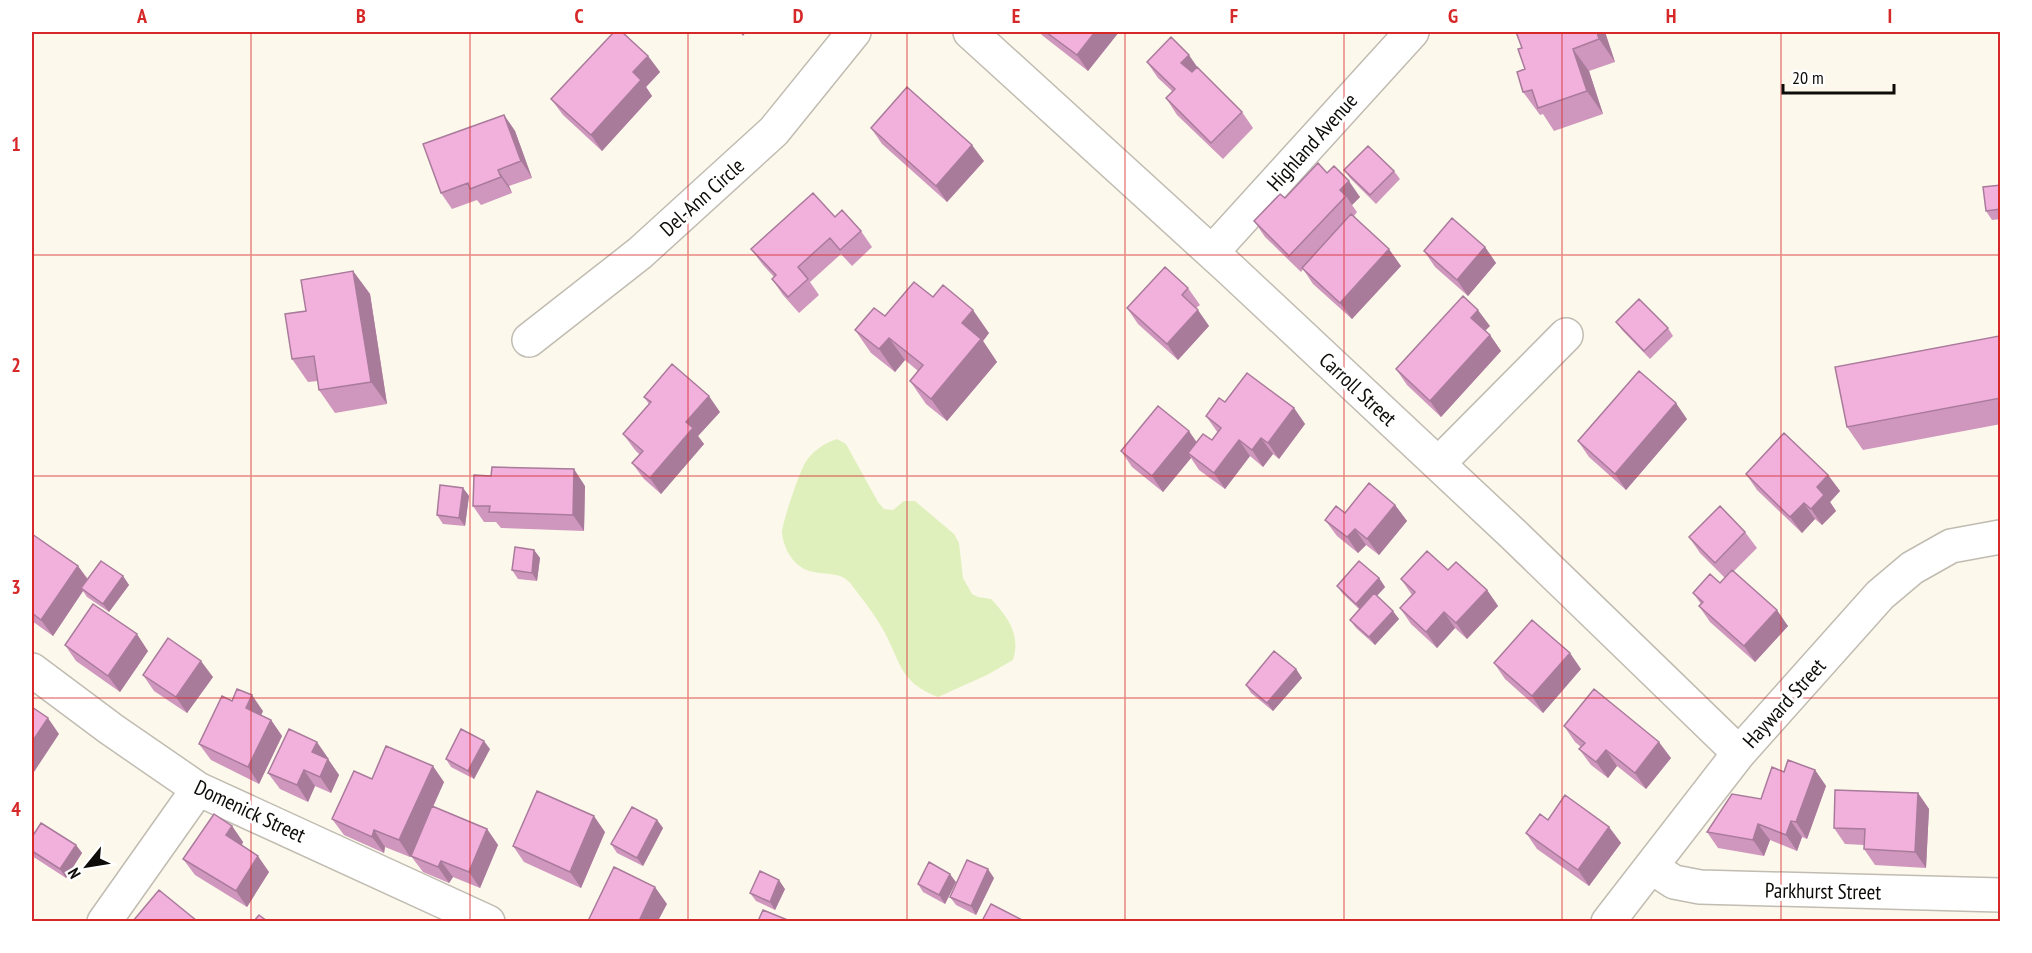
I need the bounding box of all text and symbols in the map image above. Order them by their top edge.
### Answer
text: A [136,3,148,29]
text: B [356,3,366,29]
text: C [574,3,584,29]
text: D [793,3,804,29]
text: E [1012,3,1020,29]
text: F [1230,3,1238,29]
text: G [1448,3,1458,29]
text: H [1666,3,1676,29]
text: I [1888,3,1892,29]
scale bar [1783,57,1894,95]
text: 20 m [1792,66,1824,89]
street label: Highland Avenue [1261,87,1363,197]
text: 1 [11,131,21,157]
street label: Del-Ann Circle [654,152,750,242]
street label: Carroll Street [1314,346,1402,432]
text: 2 [11,352,21,378]
text: 3 [11,574,21,600]
street label: Hayward Street [1737,652,1831,753]
street label: Domenick Street [190,774,310,849]
text: 4 [11,796,21,822]
north arrow [57,836,117,896]
text: N [63,865,85,882]
street label: Parkhurst Street [1765,876,1882,906]

